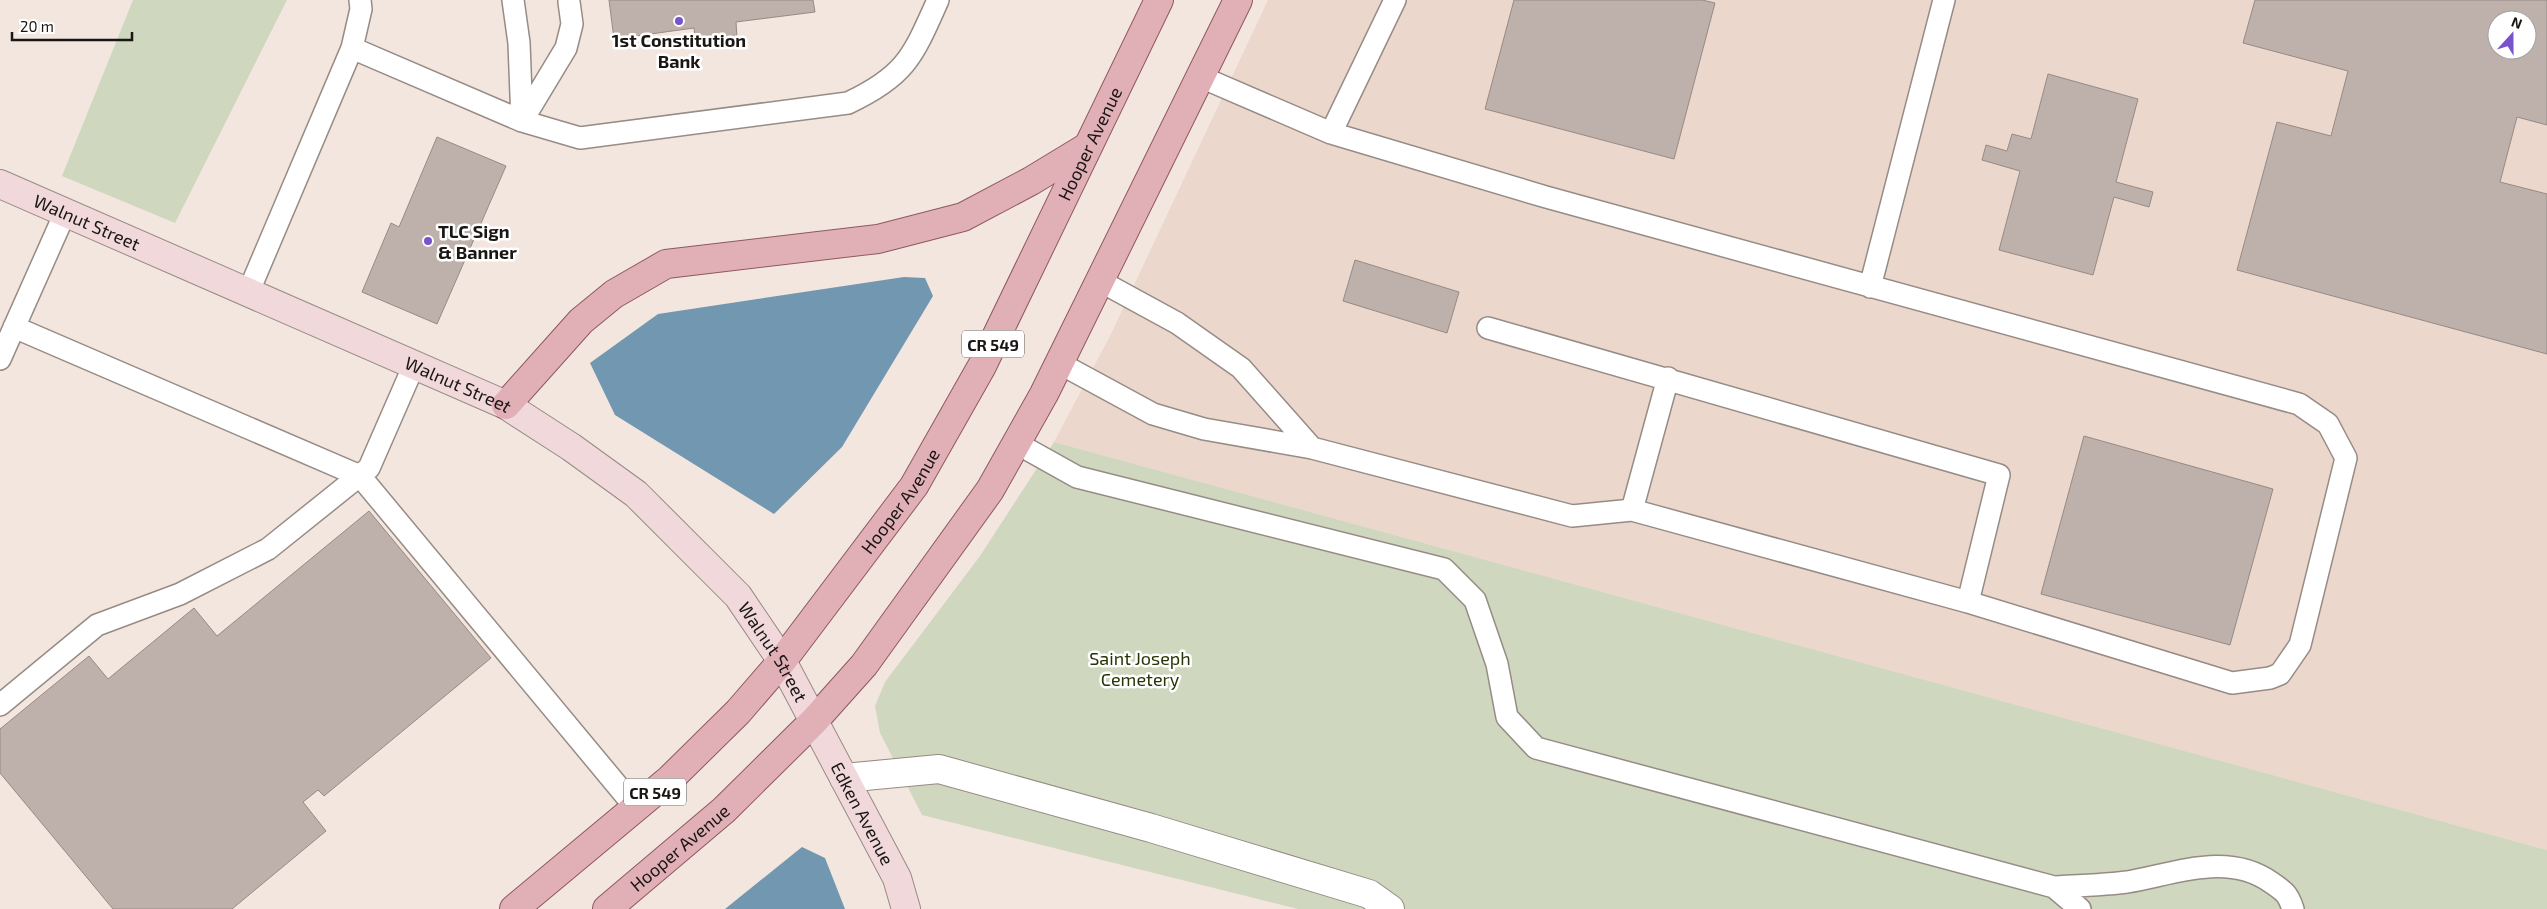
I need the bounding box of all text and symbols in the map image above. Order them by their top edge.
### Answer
scale bar [12,10,132,42]
north arrow [2487,10,2537,60]
text: N [2509,13,2525,32]
marker: 1st Constitution Bank [673,15,685,27]
text: 20 m [20,17,54,35]
place label: 1st Constitution Bank [612,29,746,72]
street label: Hooper Avenue [1053,83,1126,204]
street label: Walnut Street [31,189,144,255]
place label: TLC Sign & Banner [438,220,517,263]
marker: TLC Sign & Banner [422,235,434,247]
road number: CR 549 [962,330,1024,358]
street label: Walnut Street [402,351,516,417]
street label: Hooper Avenue [856,444,944,558]
street label: Walnut Street [734,597,813,705]
park label: Saint Joseph Cemetery [1089,647,1191,690]
street label: Edken Avenue [827,758,899,869]
road number: CR 549 [624,779,686,806]
street label: Hooper Avenue [625,799,734,896]

